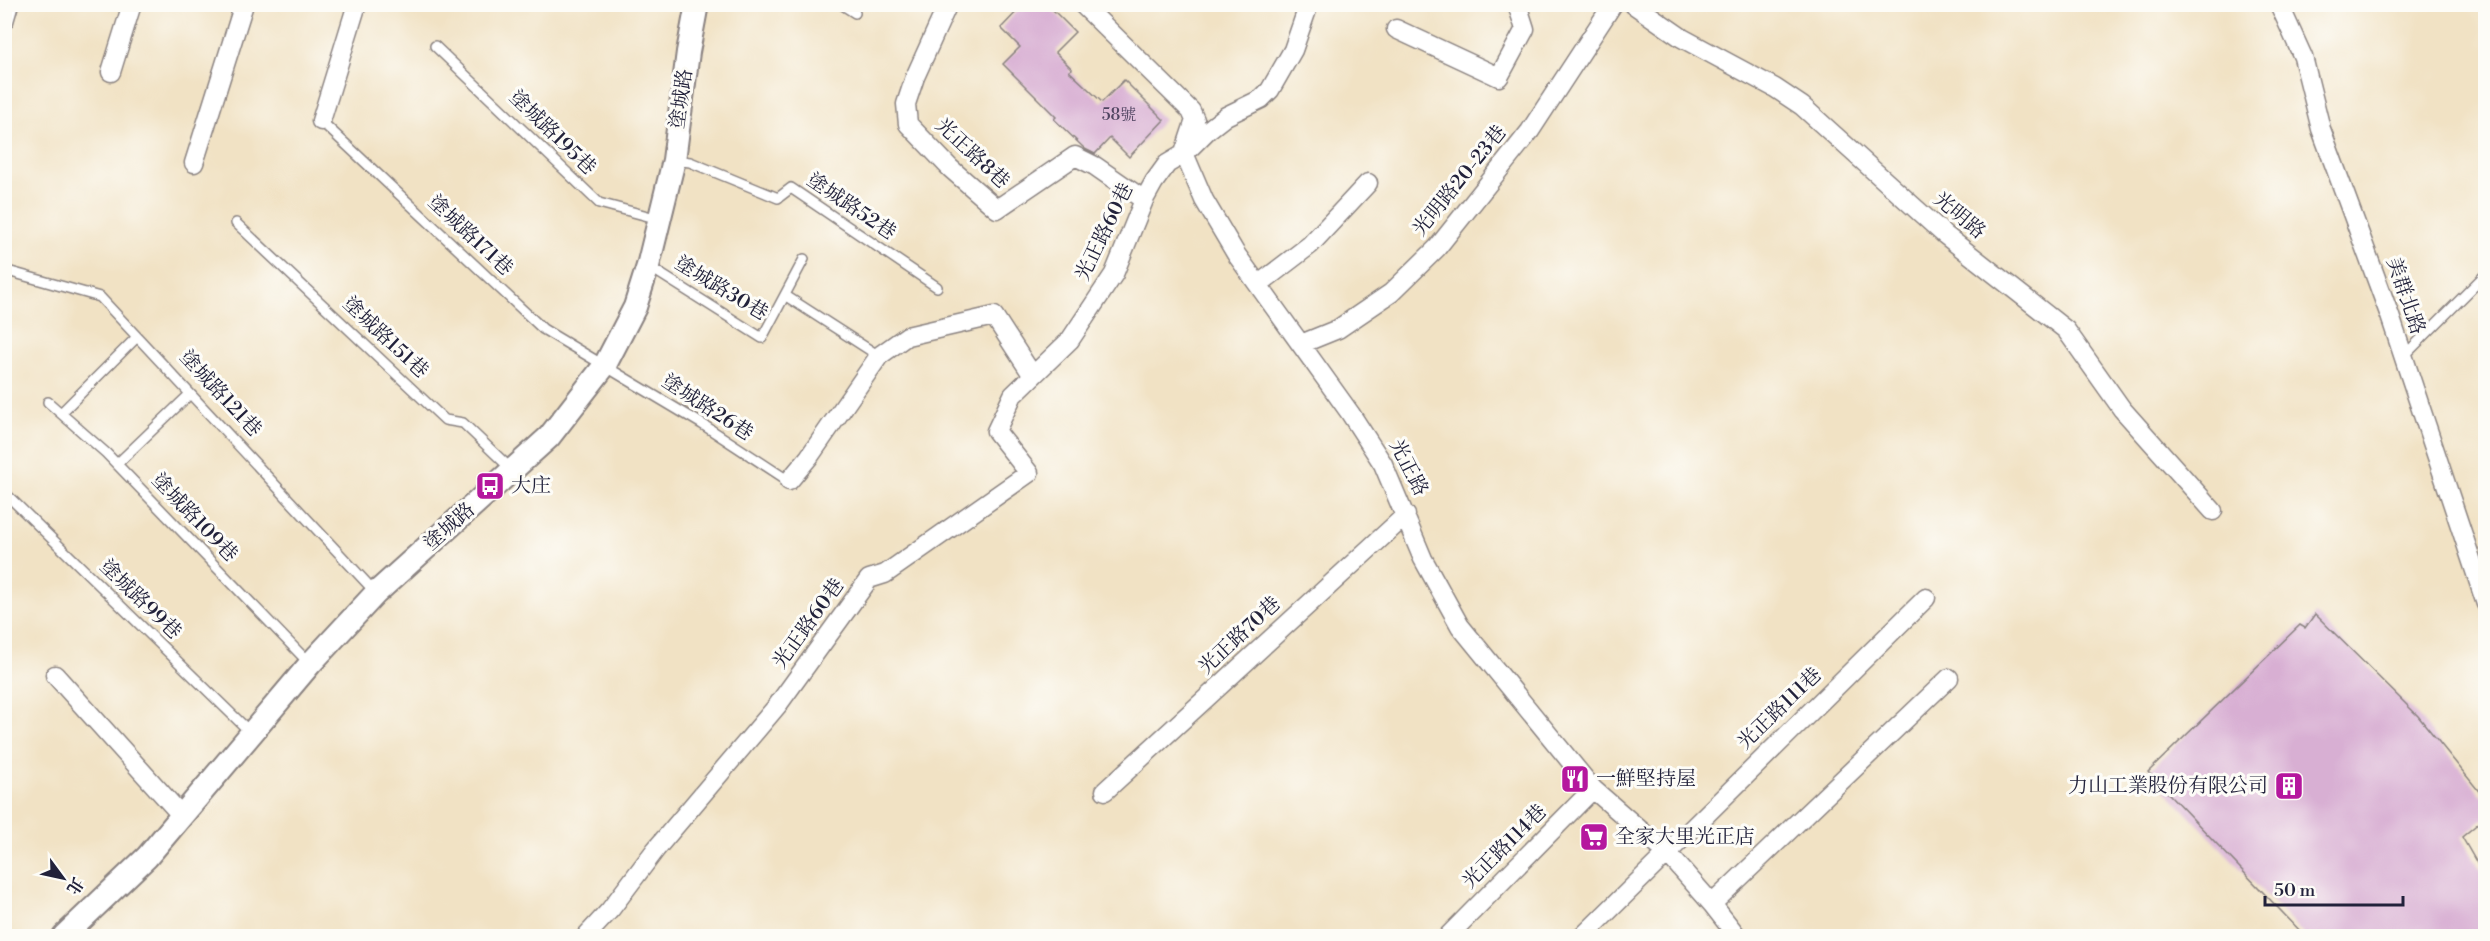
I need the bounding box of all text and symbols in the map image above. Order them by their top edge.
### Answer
street label: 塗城路 [665,68,699,130]
street label: 塗城路195巷 [503,85,601,181]
house number: 58號 [1102,105,1136,125]
street label: 光正路8巷 [930,113,1014,195]
street label: 光明路20-23巷 [1408,121,1512,241]
street label: 塗城路52巷 [802,168,900,246]
street label: 光正路60巷 [1071,179,1139,285]
street label: 光明路 [1928,187,1990,245]
street label: 塗城路171巷 [422,190,518,282]
street label: 塗城路30巷 [670,251,772,327]
street label: 美群北路 [2380,254,2430,338]
street label: 塗城路151巷 [337,292,433,384]
street label: 塗城路121巷 [174,346,266,442]
street label: 塗城路26巷 [657,369,757,447]
street label: 光正路 [1383,436,1433,500]
street label: 塗城路109巷 [146,469,242,567]
bus stop icon: 大庄 [474,470,506,502]
place label: 大庄 [511,474,551,499]
street label: 塗城路 [419,498,481,556]
street label: 塗城路99巷 [94,555,186,645]
street label: 光正路60巷 [768,574,850,674]
street label: 光正路70巷 [1194,592,1286,680]
street label: 光正路111巷 [1733,663,1827,755]
restaurant icon: 一鮮堅持屋 [1559,763,1591,795]
place label: 一鮮堅持屋 [1596,767,1696,792]
building icon: 力山工業股份有限公司 [2273,770,2305,802]
place label: 力山工業股份有限公司 [2068,774,2268,799]
street label: 光正路114巷 [1458,800,1552,894]
supermarket icon: 全家大里光正店 [1578,821,1610,853]
place label: 全家大里光正店 [1615,825,1755,850]
north arrow [33,848,93,908]
scale bar [2265,869,2403,907]
text: 北 [62,873,87,898]
text: 50 m [2274,879,2316,902]

